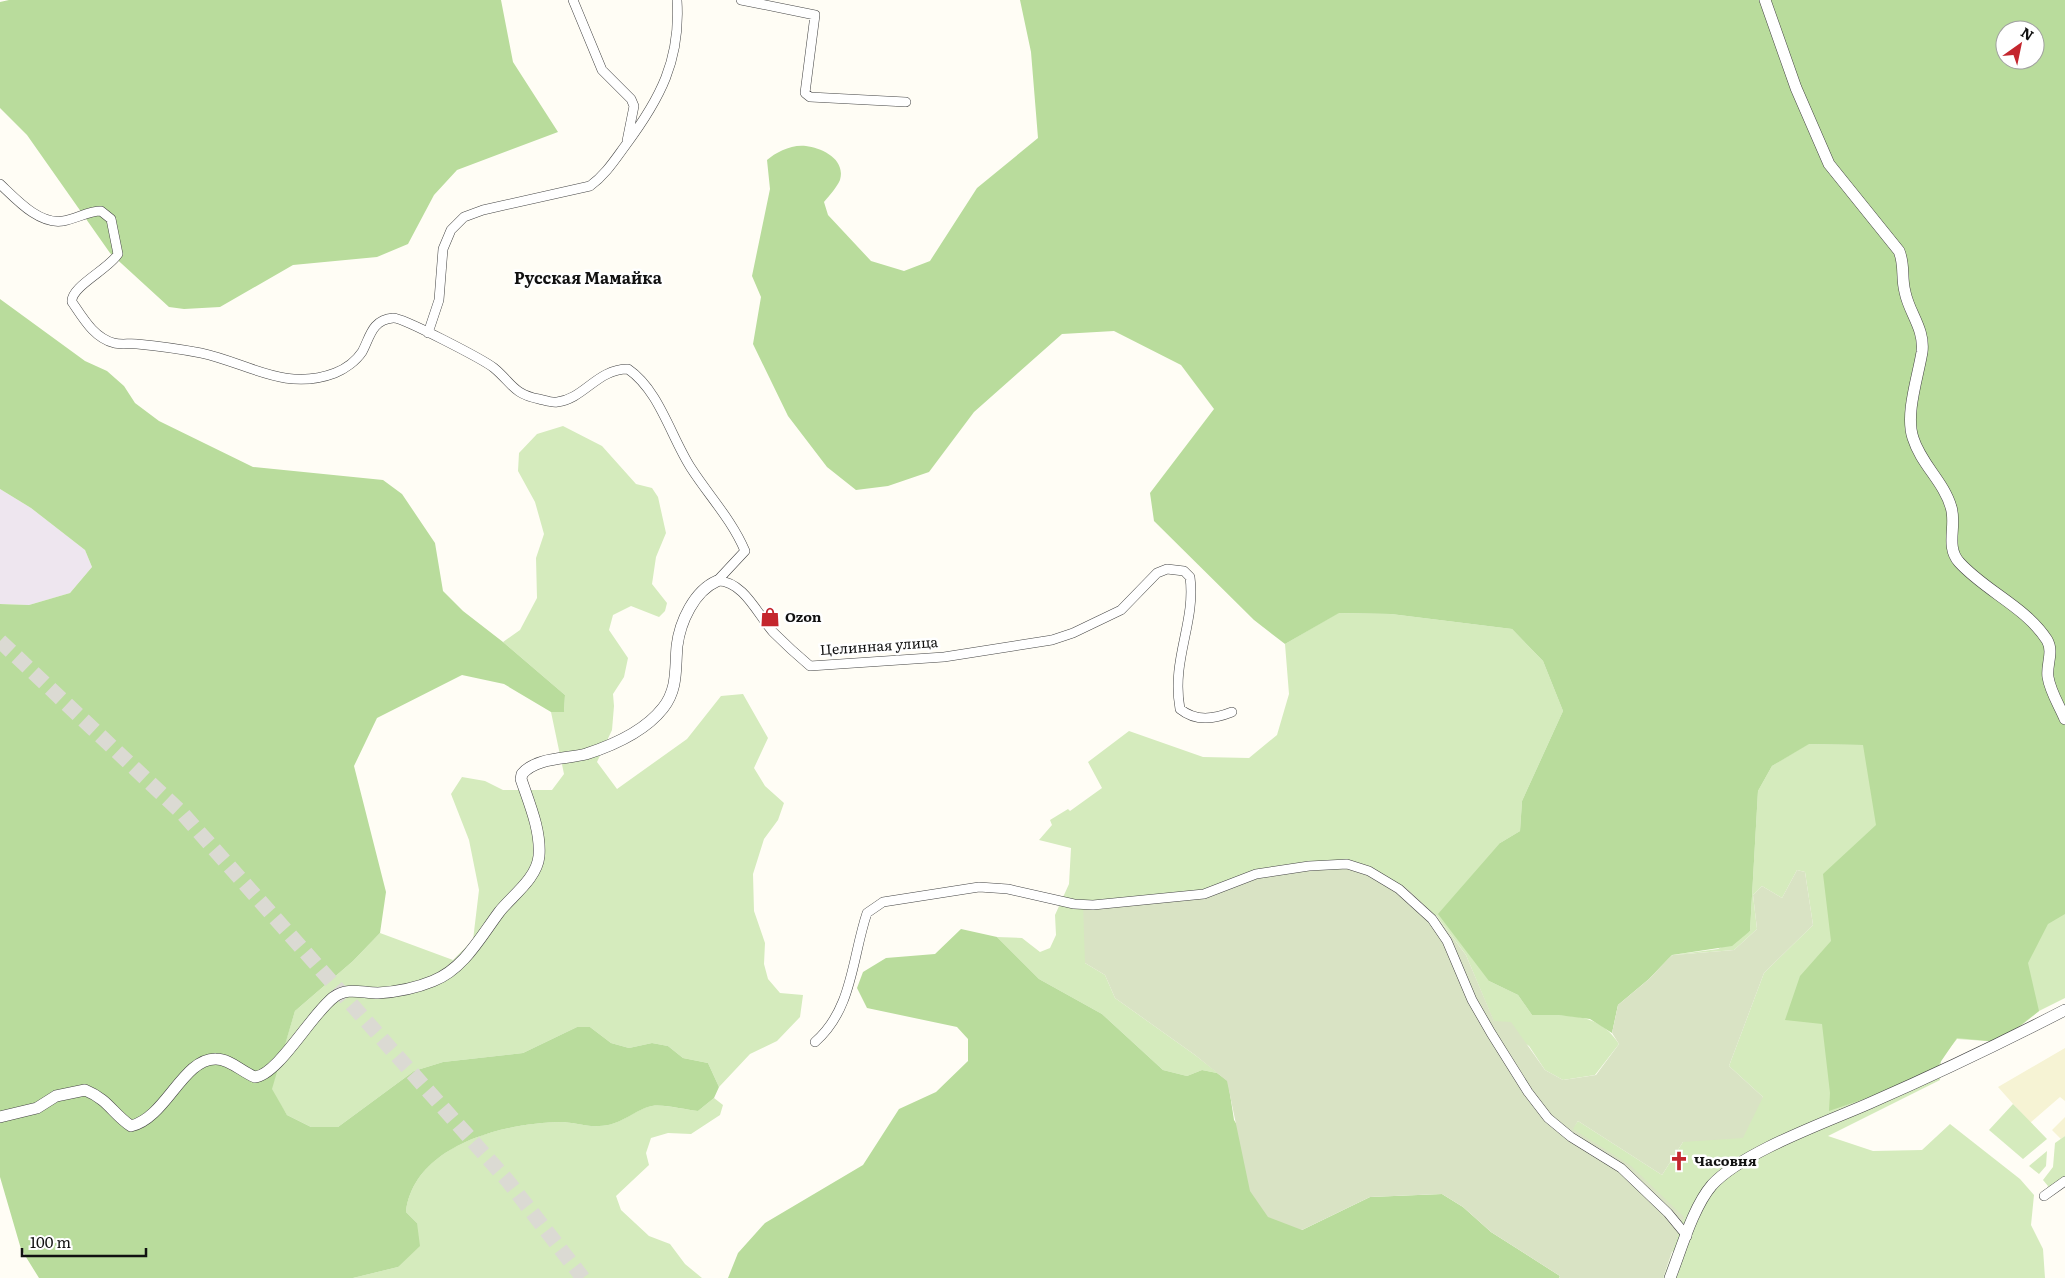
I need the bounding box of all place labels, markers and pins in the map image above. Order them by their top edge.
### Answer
shop icon: Ozon [759,606,781,628]
place label: Ozon [785,606,822,626]
church icon: Часовня [1668,1150,1690,1172]
place label: Часовня [1694,1150,1757,1170]

